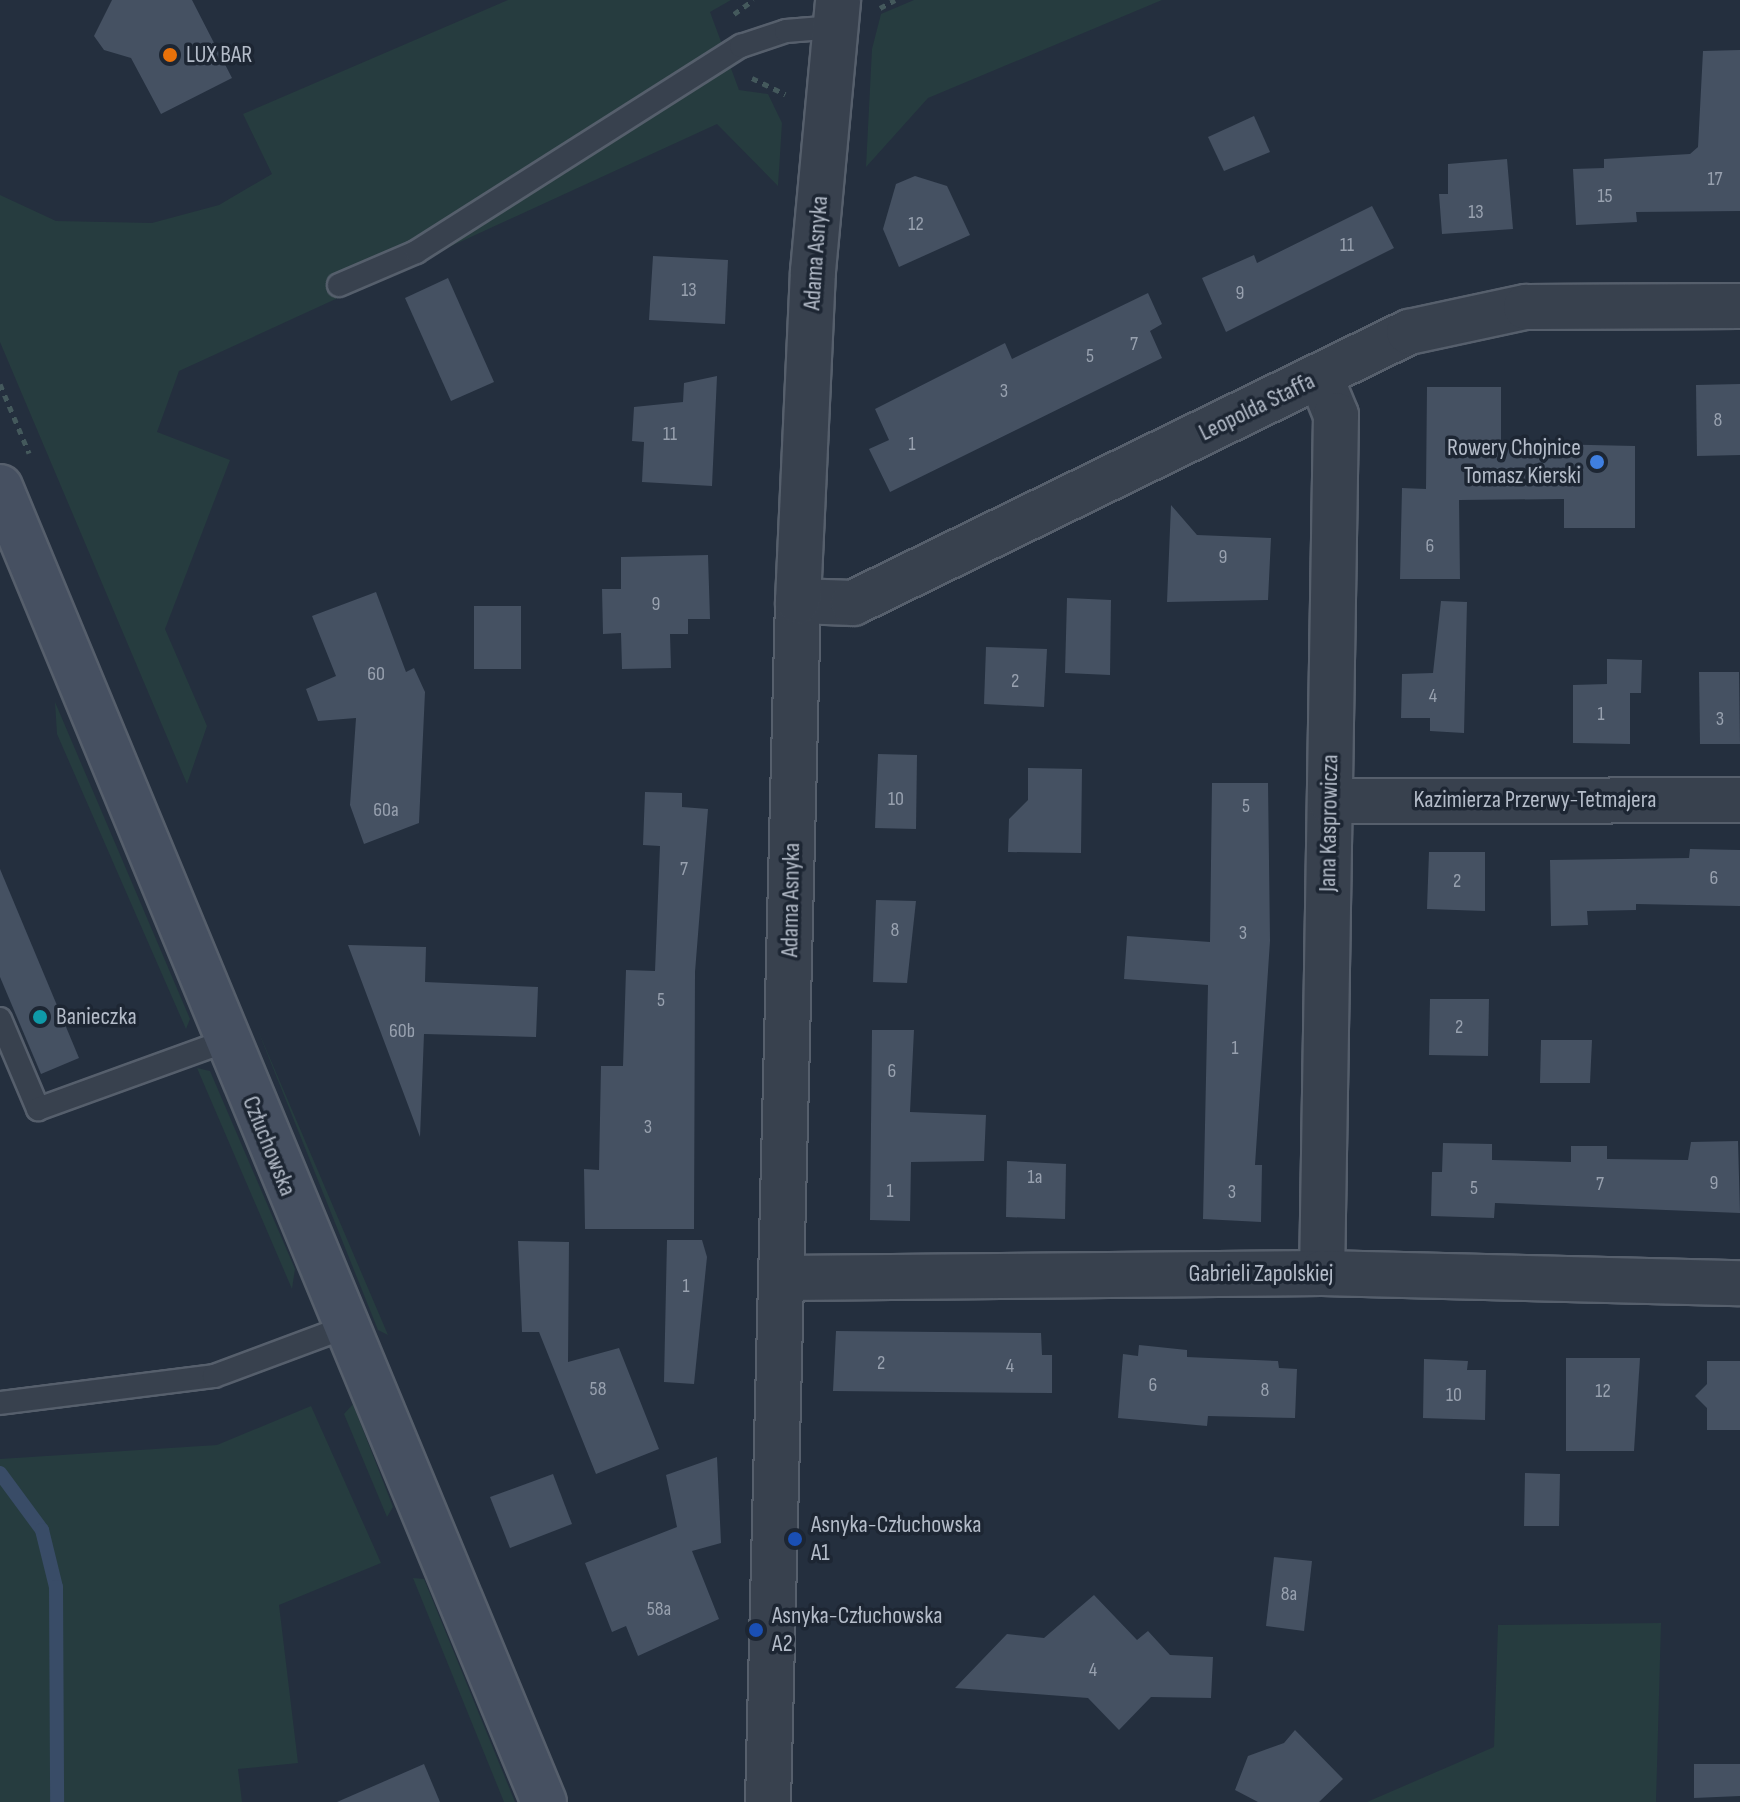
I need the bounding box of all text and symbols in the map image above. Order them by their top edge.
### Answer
place label: LUX BAR [186,41,252,69]
marker: LUX BAR [161,46,179,64]
house number: 17 [1708,167,1722,191]
house number: 15 [1597,184,1613,208]
street label: Adama Asnyka [798,195,834,311]
house number: 13 [1468,200,1484,224]
house number: 12 [908,212,924,236]
house number: 11 [1340,233,1354,257]
house number: 13 [681,278,697,302]
house number: 9 [1236,281,1244,305]
house number: 7 [1130,332,1138,356]
house number: 5 [1086,344,1094,368]
street label: Leopolda Staffa [1194,367,1320,447]
house number: 3 [1000,379,1008,403]
house number: 8 [1714,408,1722,432]
house number: 11 [663,422,677,446]
house number: 1 [909,432,915,456]
place label: Rowery Chojnice Tomasz Kierski [1447,434,1581,490]
marker: Rowery Chojnice Tomasz Kierski [1588,453,1606,471]
house number: 6 [1426,534,1434,558]
house number: 9 [1219,545,1227,569]
house number: 9 [652,592,660,616]
house number: 60 [367,662,385,686]
house number: 2 [1011,669,1019,693]
house number: 4 [1429,684,1437,708]
house number: 1 [1598,702,1604,726]
house number: 3 [1716,707,1724,731]
street label: Jana Kasprowicza [1313,754,1345,892]
street label: Kazimierza Przerwy-Tetmajera [1414,786,1656,814]
house number: 10 [888,787,904,811]
house number: 5 [1242,794,1250,818]
house number: 60a [373,798,399,822]
street label: Adama Asnyka [776,843,806,957]
house number: 7 [680,857,688,881]
house number: 6 [1710,866,1718,890]
house number: 2 [1453,869,1461,893]
house number: 8 [891,918,899,942]
house number: 3 [1239,921,1247,945]
house number: 5 [657,988,665,1012]
place label: Banieczka [56,1003,137,1031]
marker: Banieczka [31,1008,49,1026]
house number: 2 [1455,1015,1463,1039]
house number: 60b [389,1019,415,1043]
house number: 1 [1232,1036,1238,1060]
house number: 6 [888,1059,896,1083]
street label: Człuchowska [236,1092,302,1200]
house number: 3 [644,1115,652,1139]
house number: 1a [1028,1165,1042,1189]
house number: 9 [1710,1171,1718,1195]
house number: 7 [1596,1172,1604,1196]
house number: 5 [1470,1176,1478,1200]
house number: 1 [887,1179,893,1203]
house number: 3 [1228,1180,1236,1204]
street label: Gabrieli Zapolskiej [1189,1260,1333,1288]
house number: 1 [683,1274,689,1298]
house number: 2 [877,1351,885,1375]
house number: 4 [1006,1354,1014,1378]
house number: 6 [1149,1373,1157,1397]
house number: 58 [590,1377,606,1401]
house number: 8 [1261,1378,1269,1402]
house number: 12 [1595,1379,1611,1403]
house number: 10 [1446,1383,1462,1407]
place label: Asnyka-Człuchowska A1 [811,1511,982,1567]
marker: Asnyka-Człuchowska A1 [786,1530,804,1548]
house number: 8a [1281,1582,1297,1606]
house number: 58a [647,1597,671,1621]
place label: Asnyka-Człuchowska A2 [772,1602,943,1658]
marker: Asnyka-Człuchowska A2 [747,1621,765,1639]
house number: 4 [1089,1658,1097,1682]

